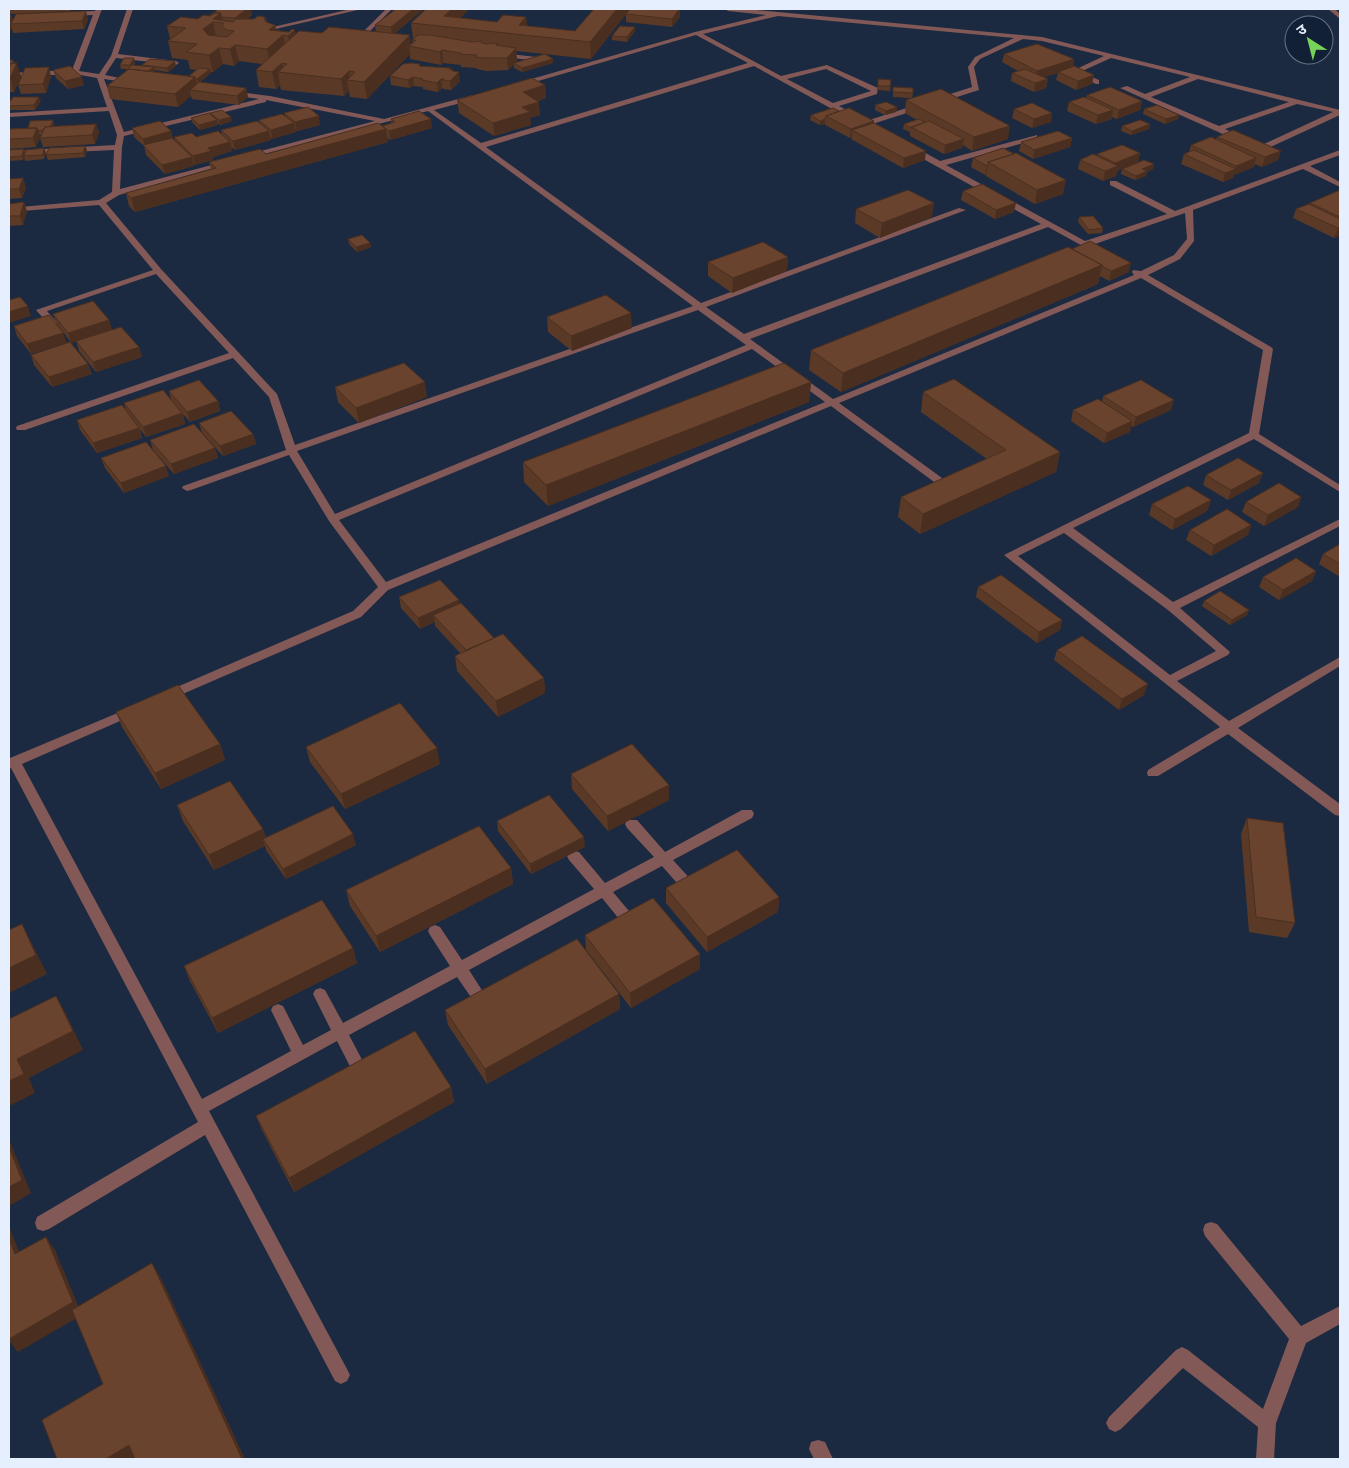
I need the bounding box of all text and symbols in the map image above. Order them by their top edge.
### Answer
north arrow [1284,15,1334,65]
text: उ [1293,19,1310,38]

